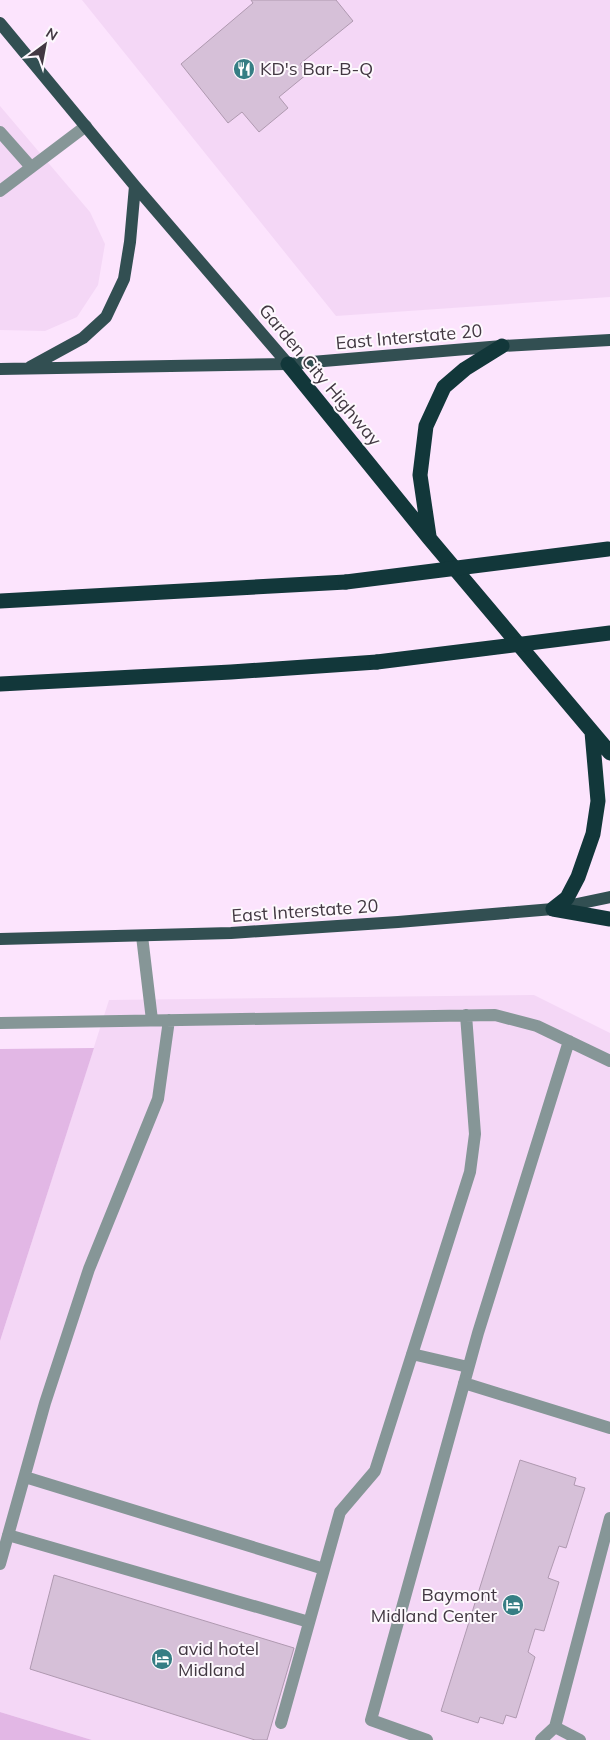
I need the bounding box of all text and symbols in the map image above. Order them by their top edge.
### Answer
north arrow [20,20,70,70]
text: N [43,24,61,44]
restaurant icon: KD's Bar-B-Q [232,57,256,81]
place label: KD's Bar-B-Q [260,57,373,80]
street label: Garden City Highway [254,299,387,451]
street label: East Interstate 20 [335,319,483,354]
street label: East Interstate 20 [231,894,379,927]
place label: Baymont Midland Center [371,1583,497,1627]
hotel icon: Baymont Midland Center [501,1593,525,1617]
place label: avid hotel Midland [178,1637,259,1681]
hotel icon: avid hotel Midland [150,1647,174,1671]

